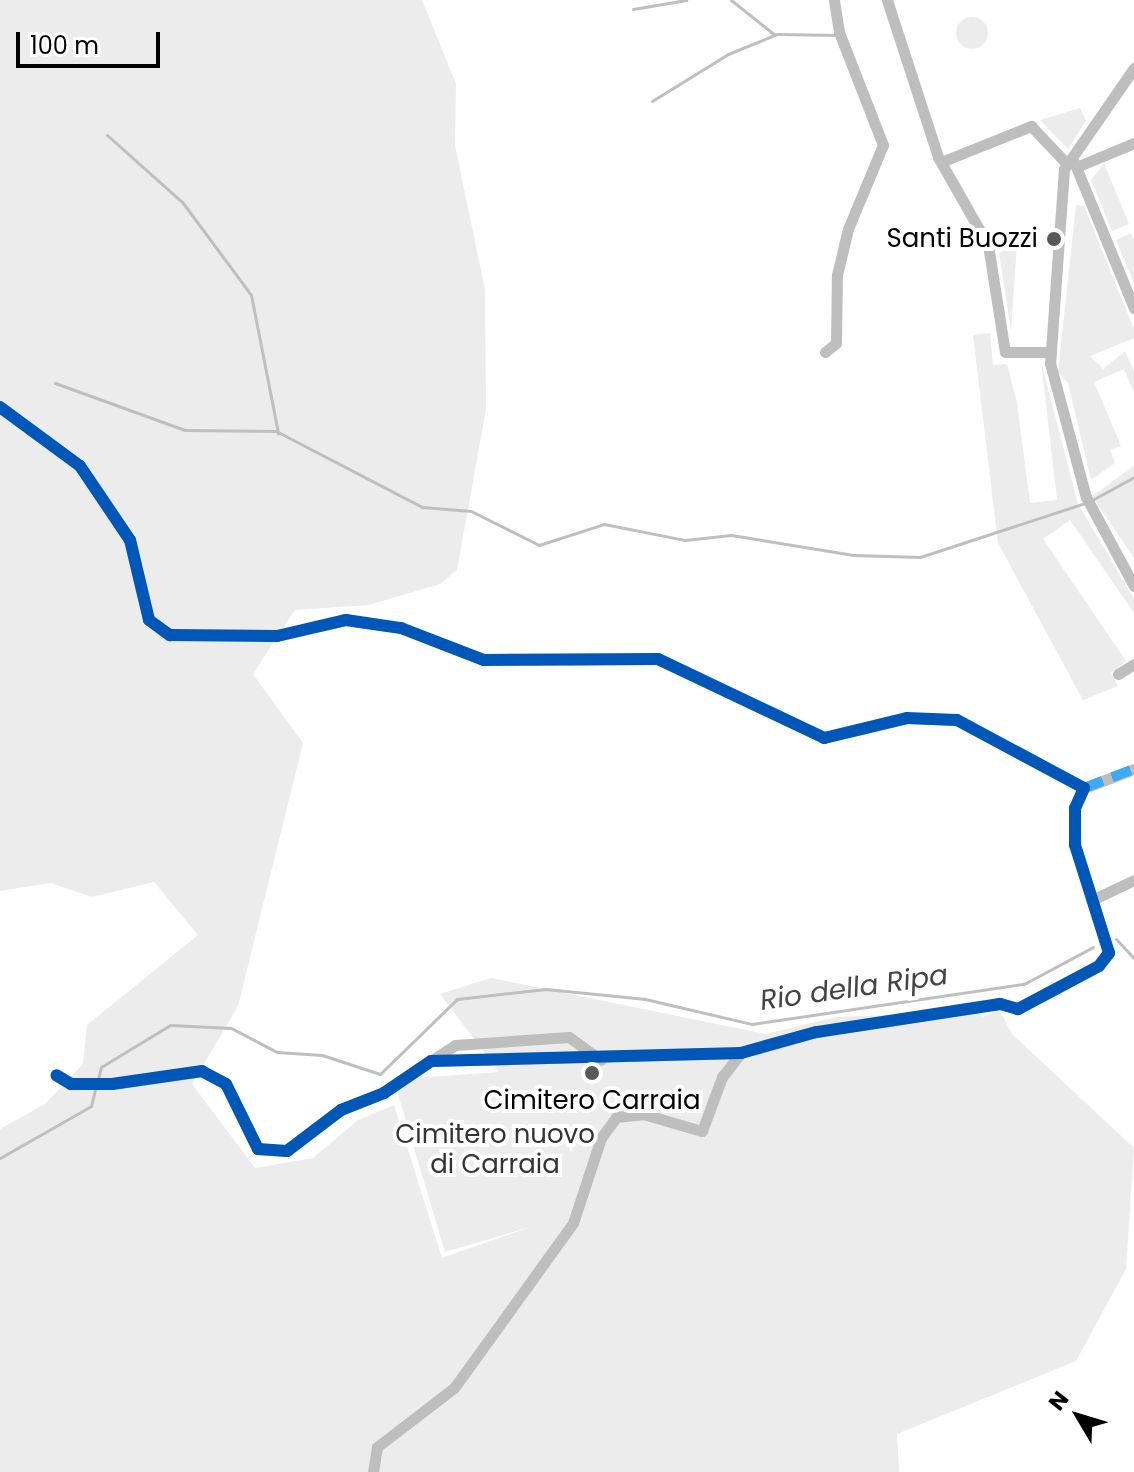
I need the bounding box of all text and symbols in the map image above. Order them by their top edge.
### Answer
scale bar [20,16,164,66]
text: 100 m [30,29,99,62]
place label: Santi Buozzi [886,223,1038,255]
marker: Santi Buozzi [1045,230,1063,248]
water label: Rio della Ripa [758,958,950,1018]
marker: Cimitero Carraia [583,1064,601,1082]
place label: Cimitero Carraia [483,1085,701,1117]
park label: Cimitero nuovo di Carraia [395,1119,595,1180]
north arrow [1038,1376,1118,1456]
text: N [1041,1385,1076,1417]

